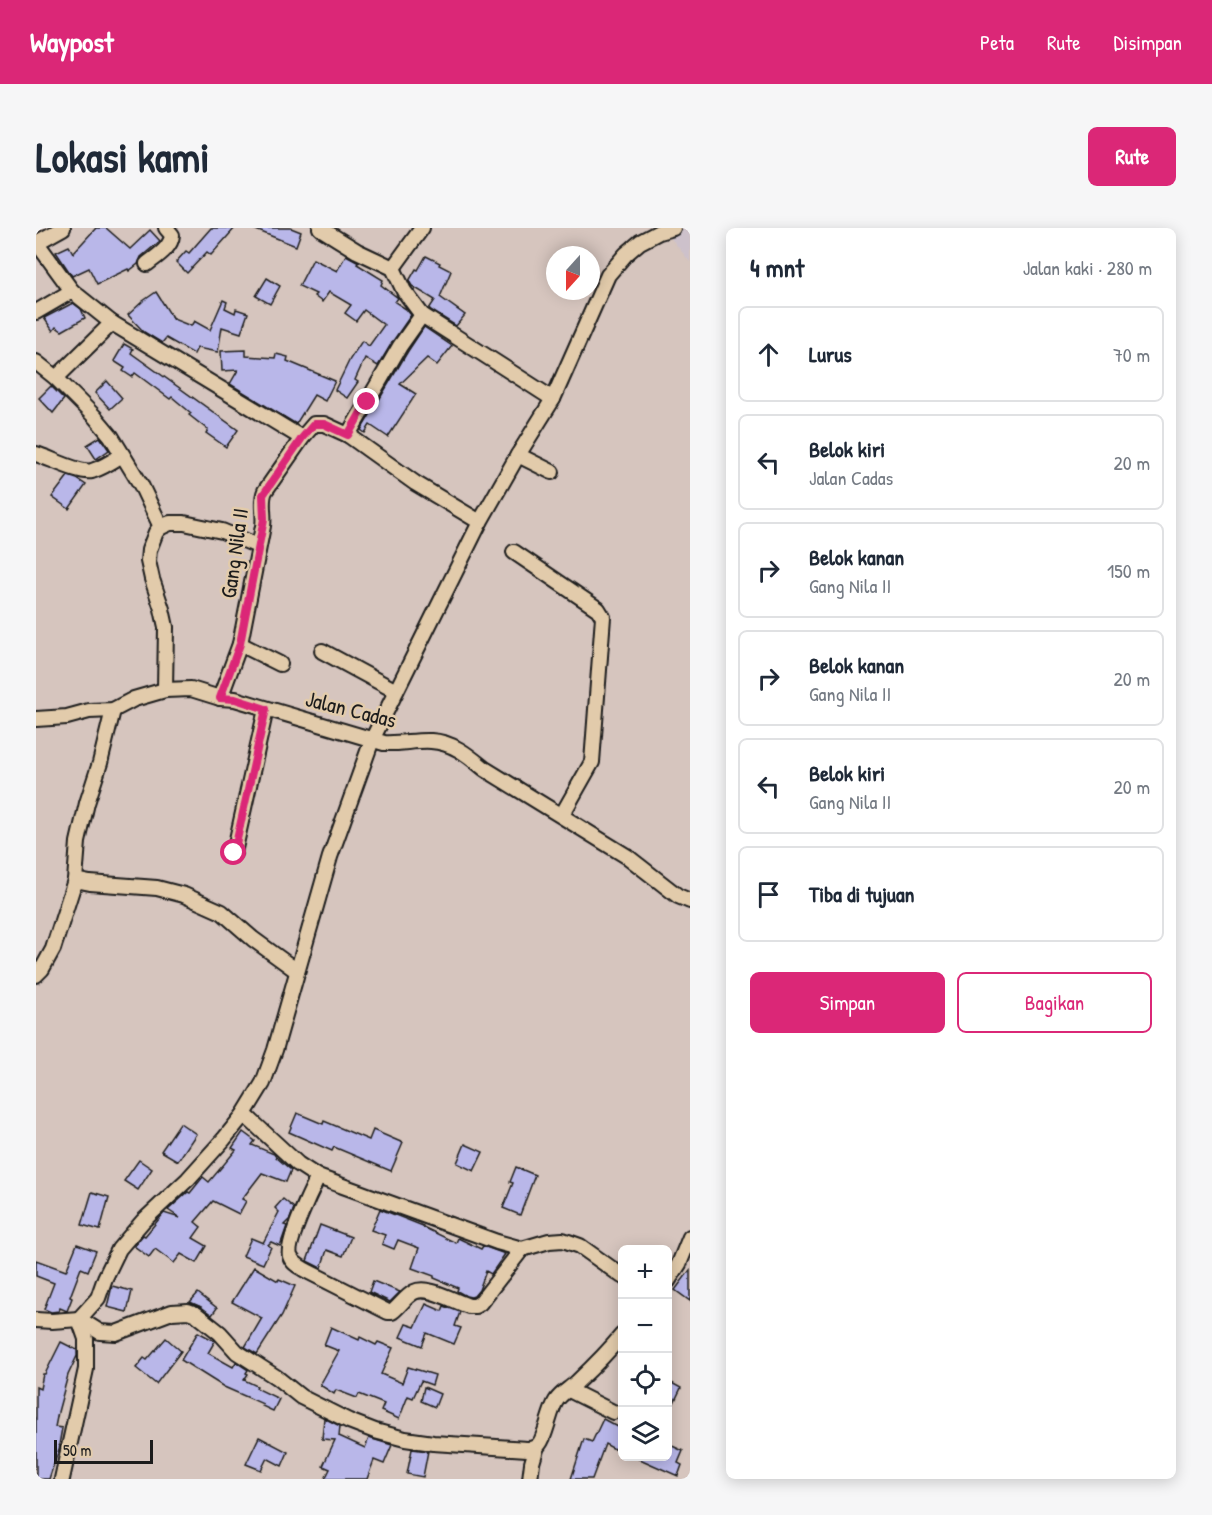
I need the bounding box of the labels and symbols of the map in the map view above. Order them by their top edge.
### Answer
north arrow [546,246,600,300]
route end [353,388,379,414]
street label: Gang Nila II [213,506,255,600]
street label: Jalan Cadas [302,683,400,735]
route start [220,839,246,865]
scale bar [54,1437,153,1464]

